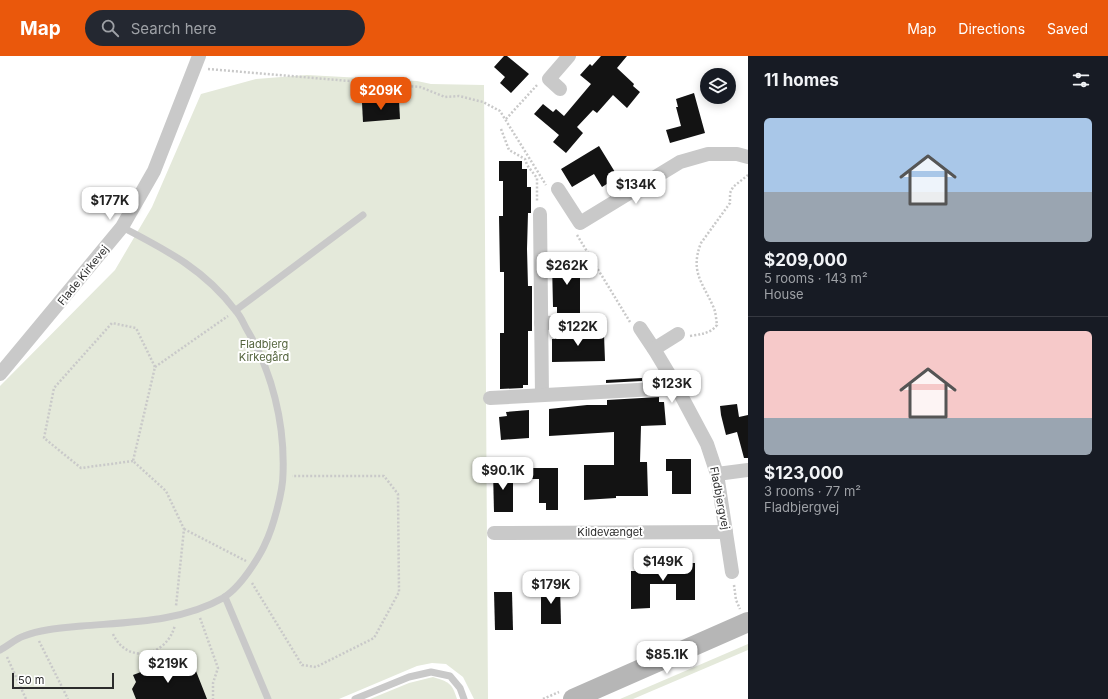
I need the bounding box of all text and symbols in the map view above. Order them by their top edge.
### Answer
search box [85,10,365,46]
text: Map [20,17,61,40]
icon: search [99,17,121,39]
text: Search here [131,19,216,38]
text: Map [907,20,936,37]
text: Directions [958,20,1025,37]
text: Saved [1047,20,1088,37]
map controls [700,68,736,104]
button: layers [700,68,736,104]
icon: filters [1070,69,1092,91]
text: 11 homes [764,70,839,90]
pin: $209K [353,77,409,111]
text: $209K [359,82,403,98]
icon: home [892,144,964,216]
pin: $134K [608,171,664,205]
text: $134K [616,176,656,192]
pin: $177K [82,187,138,221]
text: $177K [91,192,129,208]
street label: Flade Kirkevej [55,242,111,308]
text: $209,000 [764,250,847,270]
pin: $262K [539,252,595,286]
text: $262K [546,257,588,273]
text: 5 rooms · 143 m² [764,270,868,286]
text: House [764,286,804,302]
pin: $122K [550,313,606,347]
text: $122K [558,318,598,334]
park label: Fladbjerg Kirkegård [239,337,289,364]
icon: home [892,357,964,429]
pin: $123K [644,370,700,404]
text: $123K [652,375,692,391]
pin: $90.1K [470,457,536,491]
text: $90.1K [481,462,525,478]
text: $123,000 [764,463,843,483]
street label: Fladbjergvej [707,465,733,531]
text: 3 rooms · 77 m² [764,483,861,499]
text: Fladbjergvej [764,499,839,515]
street label: Kildevænget [577,525,643,539]
pin: $149K [635,548,691,582]
text: $149K [643,553,683,569]
pin: $179K [523,571,579,605]
text: $179K [531,576,571,592]
pin: $85.1K [634,641,700,675]
text: $85.1K [645,646,689,662]
pin: $219K [140,650,196,684]
text: $219K [148,655,188,671]
scale bar [12,671,114,690]
text: 50 m [18,673,44,687]

